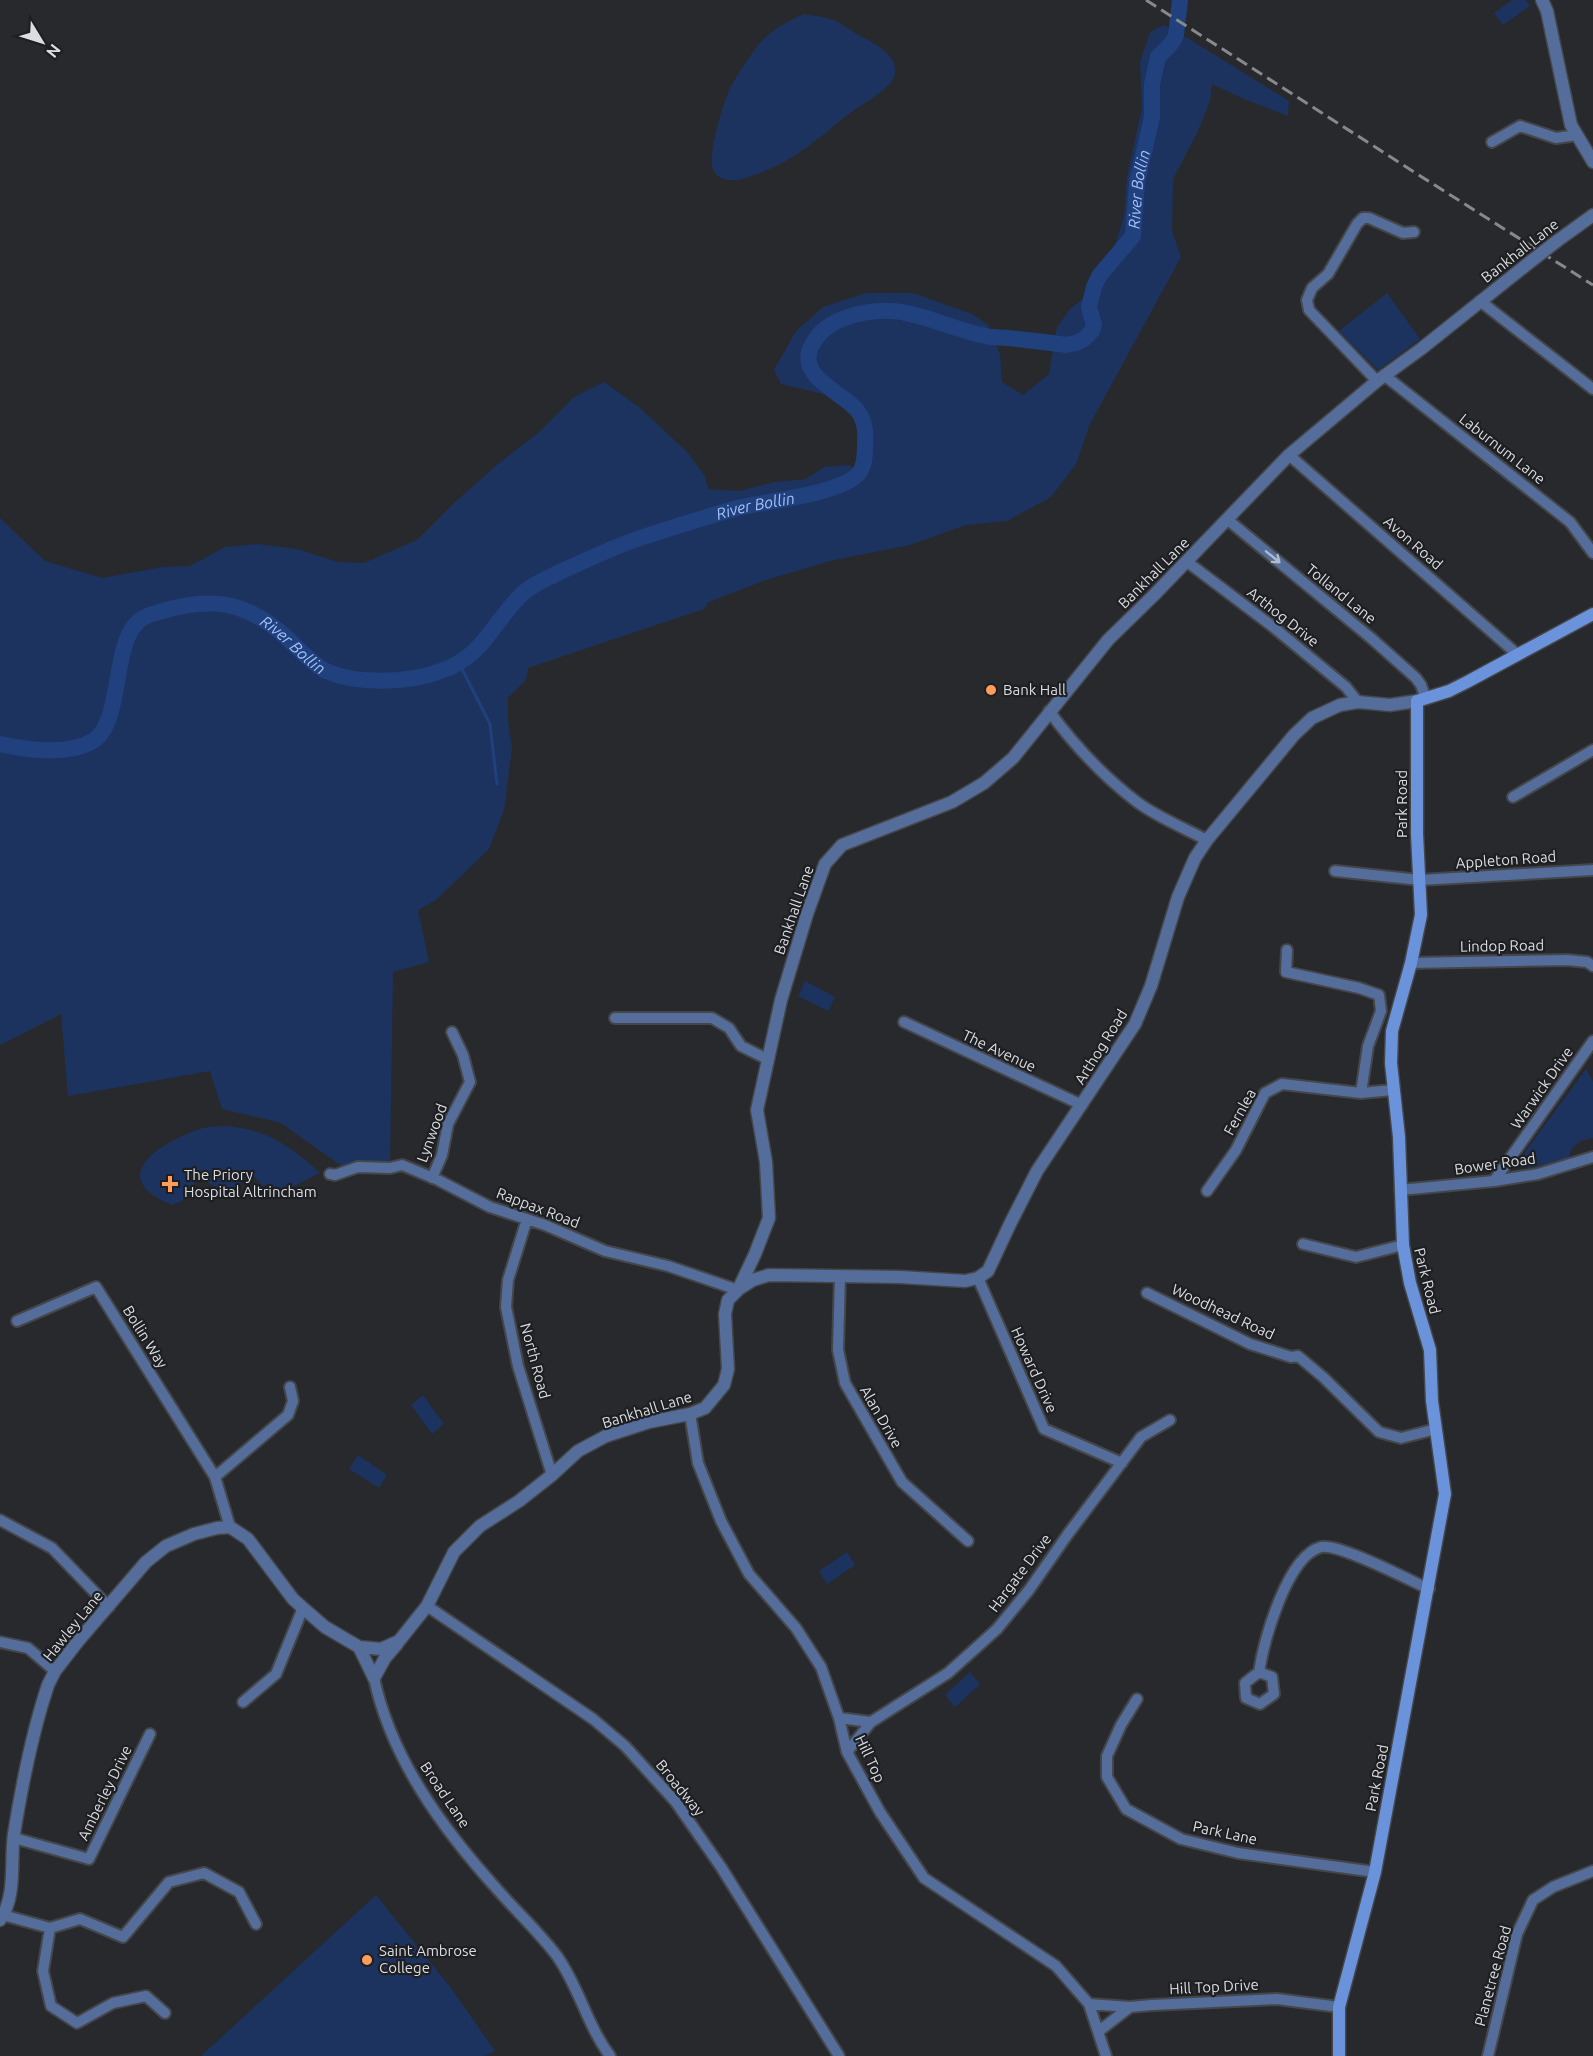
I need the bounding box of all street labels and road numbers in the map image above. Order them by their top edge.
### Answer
street label: Bankhall Lane [1478,215,1562,286]
street label: Laburnum Lane [1456,410,1549,487]
street label: Avon Road [1381,513,1446,573]
street label: Bankhall Lane [1115,534,1193,612]
street label: Tolland Lane [1303,560,1380,627]
street label: Arthog Drive [1244,583,1323,650]
street label: Park Road [1393,770,1410,838]
street label: Appleton Road [1455,848,1557,871]
street label: Bankhall Lane [770,863,817,957]
street label: Lindop Road [1460,936,1544,955]
street label: Arthog Road [1071,1006,1130,1087]
street label: The Avenue [960,1026,1039,1075]
street label: Warwick Drive [1507,1044,1576,1132]
street label: Fernlea [1220,1086,1259,1138]
street label: Lynwood [413,1101,450,1164]
street label: Bower Road [1453,1149,1537,1178]
street label: Rappax Road [494,1184,582,1231]
street label: Park Road [1411,1246,1444,1316]
street label: Woodhead Road [1169,1280,1277,1343]
street label: Bollin Way [120,1302,171,1371]
street label: North Road [517,1321,554,1401]
street label: Howard Drive [1008,1324,1061,1415]
street label: Alan Drive [857,1383,906,1451]
street label: Bankhall Lane [600,1388,694,1431]
street label: Hargate Drive [985,1530,1054,1615]
street label: Hawley Lane [39,1587,106,1664]
street label: Hill Top [852,1732,889,1785]
street label: Amberley Drive [74,1742,135,1843]
street label: Park Road [1362,1743,1391,1813]
street label: Broadway [653,1756,708,1819]
street label: Broad Lane [417,1758,474,1831]
street label: Park Lane [1191,1817,1259,1848]
street label: Planetree Road [1471,1924,1514,2028]
street label: Hill Top Drive [1169,1976,1259,1997]

